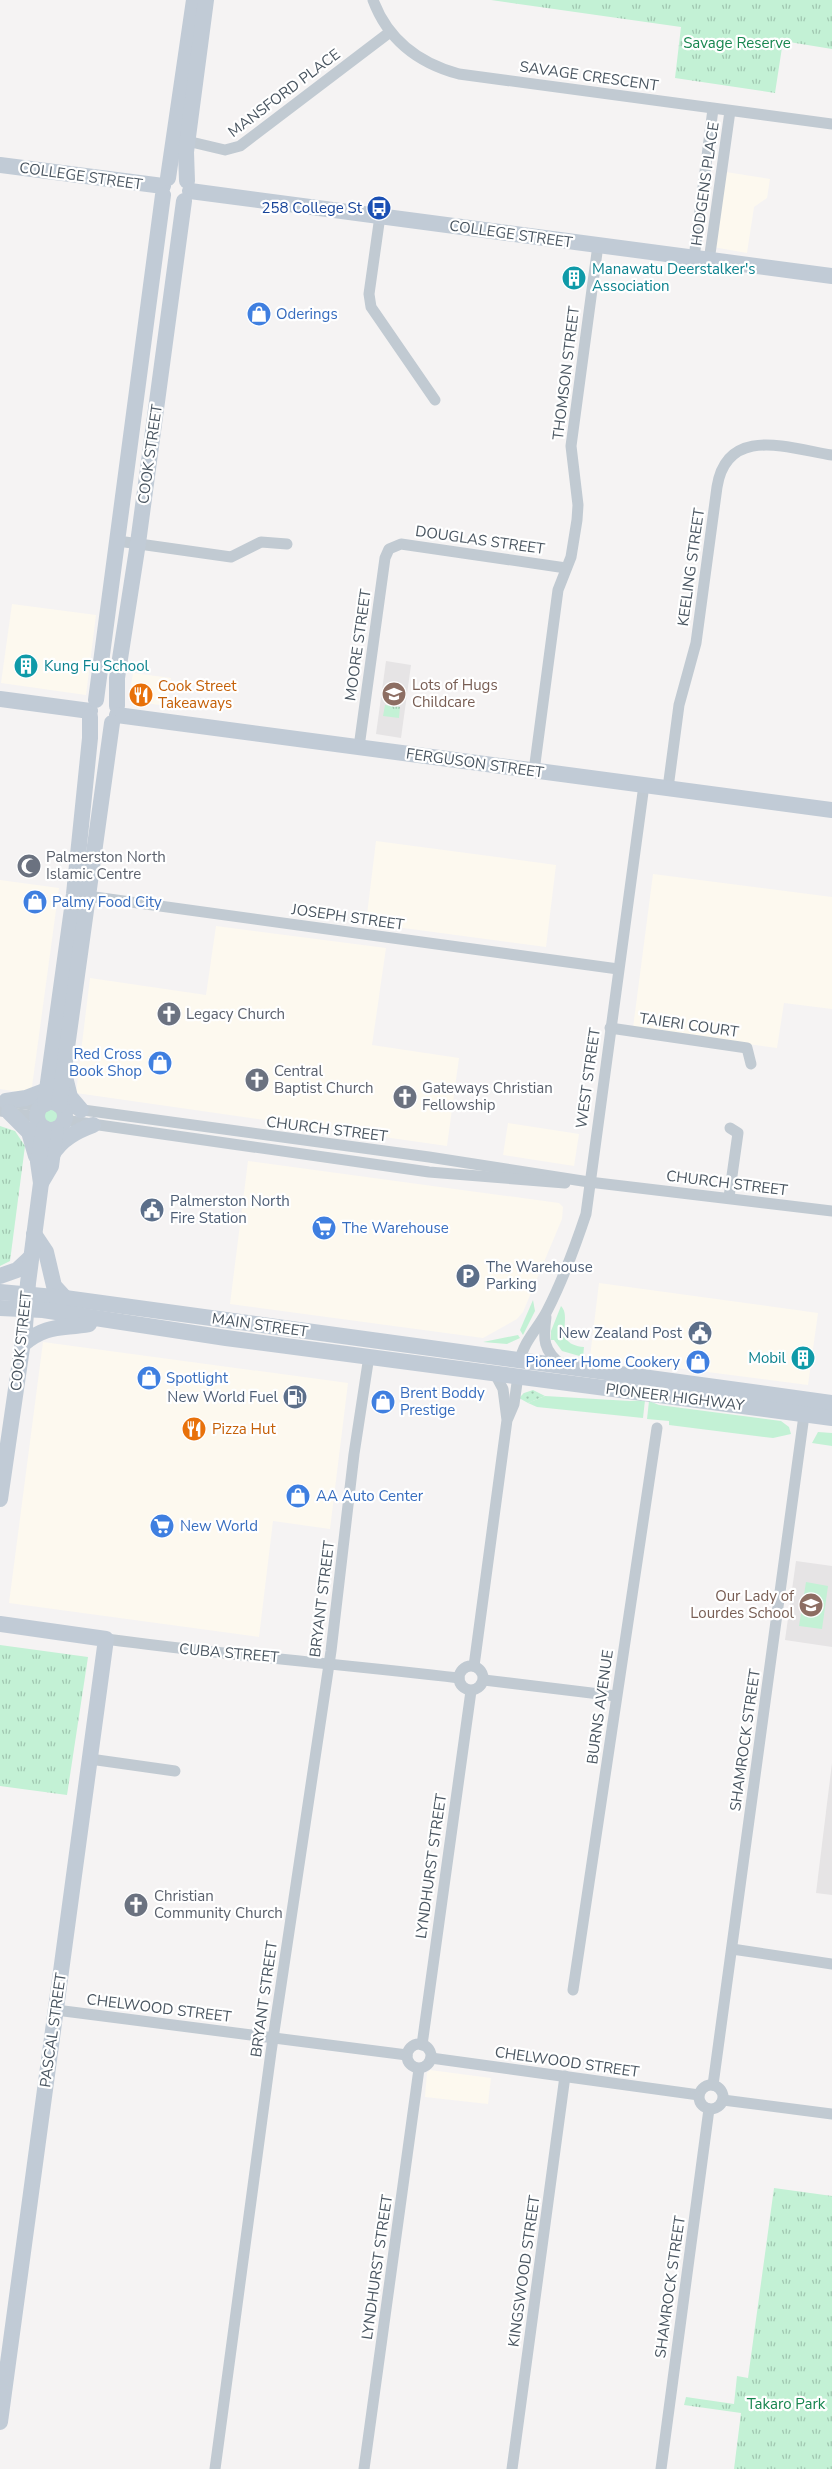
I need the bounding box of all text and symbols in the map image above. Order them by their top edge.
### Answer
park label: Savage Reserve [683,33,791,53]
street label: MANSFORD PLACE [224,44,344,142]
street label: SAVAGE CRESCENT [518,56,660,96]
street label: HODGENS PLACE [686,121,724,247]
street label: COLLEGE STREET [18,157,144,195]
bus stop icon: 258 College St [366,195,392,221]
place label: 258 College St [261,198,363,218]
street label: COLLEGE STREET [448,215,574,253]
place label: Manawatu Deerstalker's Association [592,259,755,296]
building icon: Manawatu Deerstalker's Association [561,265,587,291]
shop icon: Oderings [246,301,272,327]
place label: Oderings [276,304,338,324]
street label: THOMSON STREET [548,305,584,441]
street label: COOK STREET [133,403,167,505]
street label: KEELING STREET [673,507,709,627]
street label: DOUGLAS STREET [414,521,546,559]
street label: MOORE STREET [340,588,376,702]
building icon: Kung Fu School [13,653,39,679]
place label: Kung Fu School [44,656,149,676]
place label: Lots of Hugs Childcare [412,675,498,712]
place label: Cook Street Takeaways [158,676,237,713]
school or university icon: Lots of Hugs Childcare [381,681,407,707]
restaurant icon: Cook Street Takeaways [128,682,154,708]
street label: FERGUSON STREET [405,743,545,783]
place label: Palmerston North Islamic Centre [46,847,166,884]
mosque icon: Palmerston North Islamic Centre [16,853,42,879]
shop icon: Palmy Food City [22,889,48,915]
place label: Palmy Food City [52,892,162,912]
street label: JOSEPH STREET [289,899,406,935]
church icon: Legacy Church [156,1001,182,1027]
place label: Legacy Church [186,1004,285,1024]
street label: TAIERI COURT [638,1008,740,1042]
street label: WEST STREET [571,1026,605,1130]
place label: Red Cross Book Shop [69,1044,142,1081]
shop icon: Red Cross Book Shop [147,1050,173,1076]
place label: Central Baptist Church [274,1061,374,1098]
church icon: Central Baptist Church [244,1067,270,1093]
place label: Gateways Christian Fellowship [422,1078,553,1115]
church icon: Gateways Christian Fellowship [392,1084,418,1110]
street label: CHURCH STREET [265,1112,389,1146]
street label: CHURCH STREET [665,1166,789,1200]
place label: Palmerston North Fire Station [170,1191,290,1228]
public building icon: Palmerston North Fire Station [139,1197,165,1223]
supermarket icon: The Warehouse [311,1215,337,1241]
place label: The Warehouse [342,1218,449,1238]
place label: The Warehouse Parking [486,1257,593,1294]
parking icon: The Warehouse Parking [455,1263,481,1289]
street label: COOK STREET [6,1290,36,1392]
street label: MAIN STREET [211,1308,309,1342]
public building icon: New Zealand Post [687,1320,713,1346]
place label: New Zealand Post [559,1323,683,1343]
building icon: Mobil [790,1345,816,1371]
place label: Mobil [748,1348,787,1368]
shop icon: Pioneer Home Cookery [685,1349,711,1375]
place label: Pioneer Home Cookery [525,1352,680,1372]
shop icon: Spotlight [136,1365,162,1391]
place label: Spotlight [166,1368,229,1388]
street label: PIONEER HIGHWAY [605,1379,746,1416]
place label: Brent Boddy Prestige [400,1383,485,1420]
fuel station icon: New World Fuel [282,1384,308,1410]
place label: New World Fuel [167,1387,279,1407]
shop icon: Brent Boddy Prestige [370,1389,396,1415]
restaurant icon: Pizza Hut [181,1416,207,1442]
place label: Pizza Hut [212,1419,276,1439]
shop icon: AA Auto Center [285,1483,311,1509]
place label: AA Auto Center [316,1486,424,1506]
supermarket icon: New World [149,1513,175,1539]
place label: New World [180,1516,258,1536]
street label: BRYANT STREET [305,1540,339,1658]
place label: Our Lady of Lourdes School [690,1586,795,1623]
school or university icon: Our Lady of Lourdes School [798,1592,824,1618]
street label: CUBA STREET [178,1639,280,1667]
street label: BURNS AVENUE [582,1649,618,1765]
street label: SHAMROCK STREET [725,1668,765,1812]
street label: LYNDHURST STREET [411,1792,451,1940]
place label: Christian Community Church [154,1886,283,1923]
church icon: Christian Community Church [123,1892,149,1918]
street label: BRYANT STREET [246,1939,282,2059]
street label: PASCAL STREET [35,1971,71,2089]
street label: CHELWOOD STREET [86,1989,232,2027]
street label: CHELWOOD STREET [494,2042,640,2082]
street label: LYNDHURST STREET [357,2193,397,2341]
street label: KINGSWOOD STREET [503,2194,545,2348]
street label: SHAMROCK STREET [650,2215,690,2359]
park label: Takaro Park [747,2394,826,2414]

